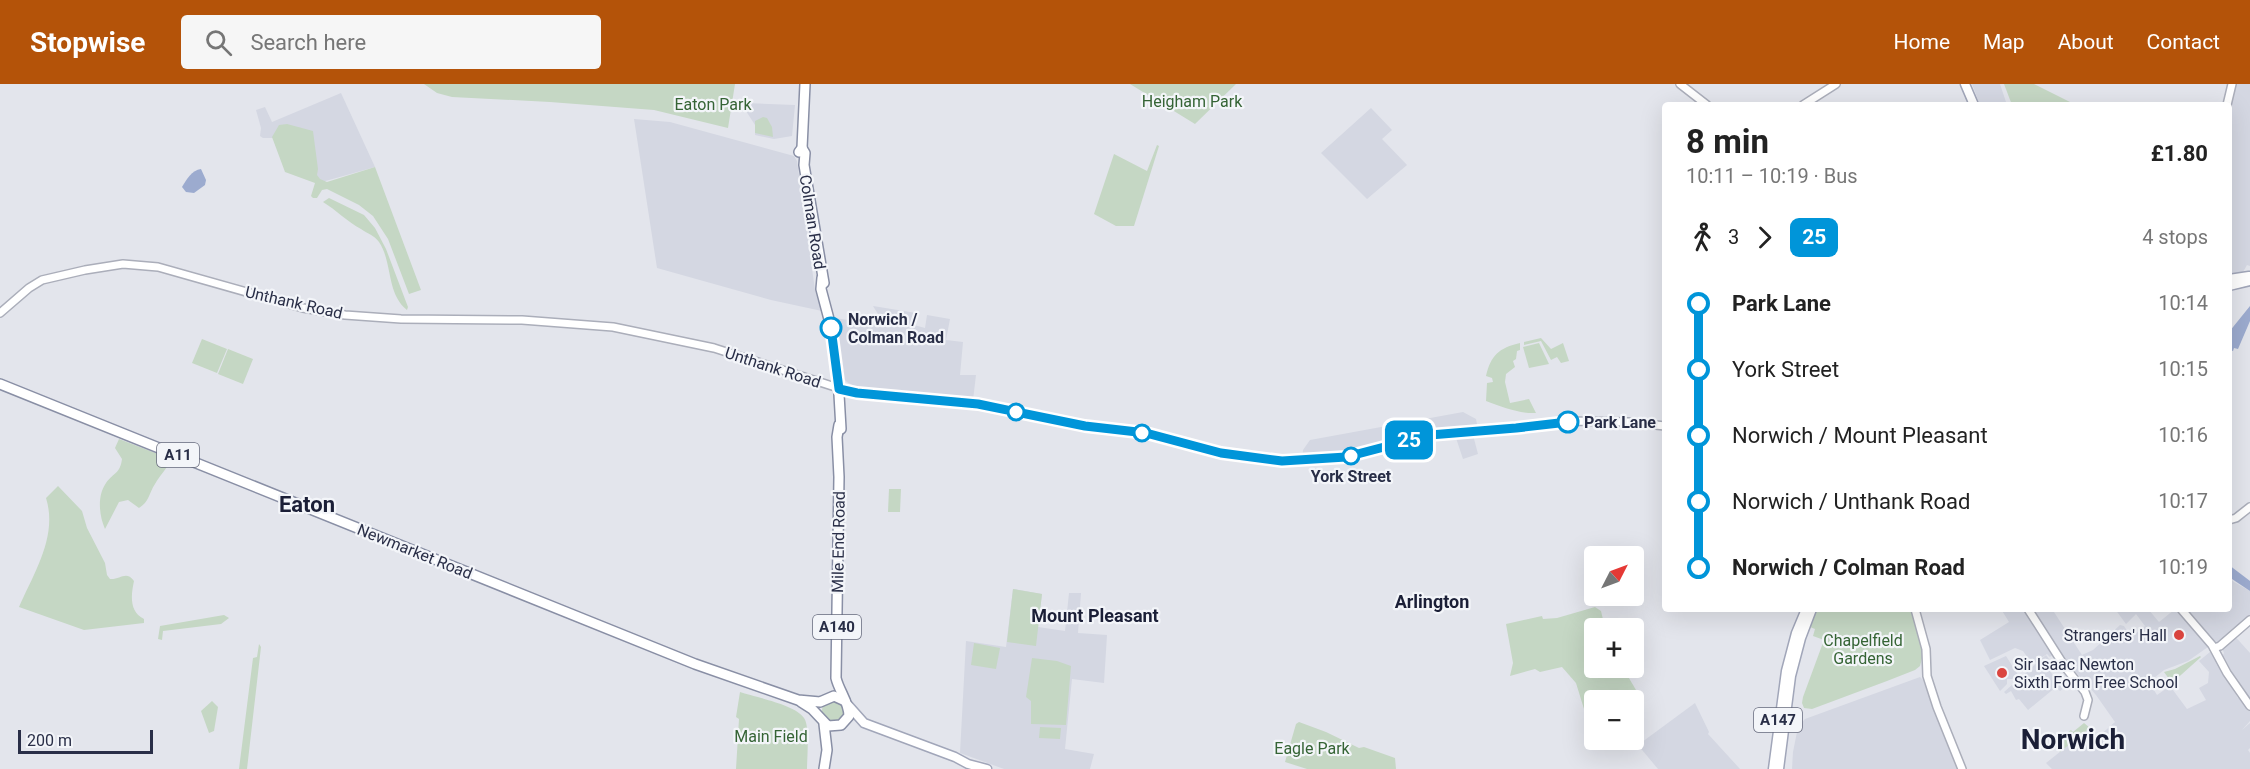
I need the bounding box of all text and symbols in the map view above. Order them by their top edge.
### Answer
search box [181,15,601,69]
text: Stopwise [30,26,145,59]
icon: search [202,26,235,59]
text: Search here [250,30,366,55]
text: Home [1894,30,1950,54]
text: Map [1983,30,2025,54]
text: About [2058,30,2114,54]
text: Contact [2147,30,2220,54]
park label: Heigham Park [1142,92,1243,111]
park label: Eaton Park [674,95,752,114]
text: 8 min [1686,122,1769,161]
text: £1.80 [2151,141,2208,166]
text: 10:11 – 10:19 · Bus [1686,164,1858,188]
street label: Colman Road [796,173,829,271]
icon: walk [1686,221,1719,254]
icon: forward [1748,221,1781,254]
text: 3 [1728,225,1739,249]
text: 25 [1802,225,1826,249]
text: 4 stops [2142,225,2208,249]
street label: Unthank Road [243,282,345,323]
text: Park Lane [1732,291,1831,316]
text: 10:14 [2158,291,2208,315]
place label: Norwich / Colman Road [848,310,944,347]
marker: Norwich / Colman Road [820,317,842,339]
street label: Unthank Road [723,343,823,392]
text: York Street [1732,357,1839,382]
text: 10:15 [2158,357,2208,381]
unlabelled marker [1007,403,1025,421]
marker: Park Lane [1557,411,1579,433]
place label: Park Lane [1584,413,1656,432]
line badge: 25 [1382,420,1436,460]
text: Norwich / Mount Pleasant [1732,423,1988,448]
text: 10:16 [2158,423,2208,447]
unlabelled marker [1133,424,1151,442]
text: 25 [1397,428,1421,452]
road number: A11 [157,443,199,467]
marker: York Street [1342,447,1360,465]
place label: York Street [1311,467,1392,486]
text: Norwich / Unthank Road [1732,489,1970,514]
text: 10:17 [2158,489,2208,513]
street label: Mile End Road [828,491,849,593]
district label: Eaton [279,492,335,517]
street label: Newmarket Road [354,520,475,583]
north arrow [1584,546,1644,606]
map controls [1584,546,1644,750]
text: Norwich / Colman Road [1732,555,1965,580]
text: 10:19 [2158,555,2208,579]
district label: Arlington [1395,591,1469,612]
district label: Mount Pleasant [1031,605,1159,626]
road number: A140 [813,615,861,639]
button: + [1584,618,1644,678]
place label: Strangers' Hall [2064,626,2167,645]
marker: Strangers' Hall [2172,628,2186,642]
park label: Chapelfield Gardens [1823,631,1903,668]
place label: Sir Isaac Newton Sixth Form Free School [2014,655,2178,692]
marker: Sir Isaac Newton Sixth Form Free School [1995,666,2009,680]
button: − [1584,690,1644,750]
road number: A147 [1754,708,1802,732]
district label: Norwich [2021,723,2125,756]
scale bar [18,727,153,754]
park label: Main Field [734,727,808,746]
text: 200 m [27,731,72,750]
park label: Eagle Park [1274,739,1351,758]

